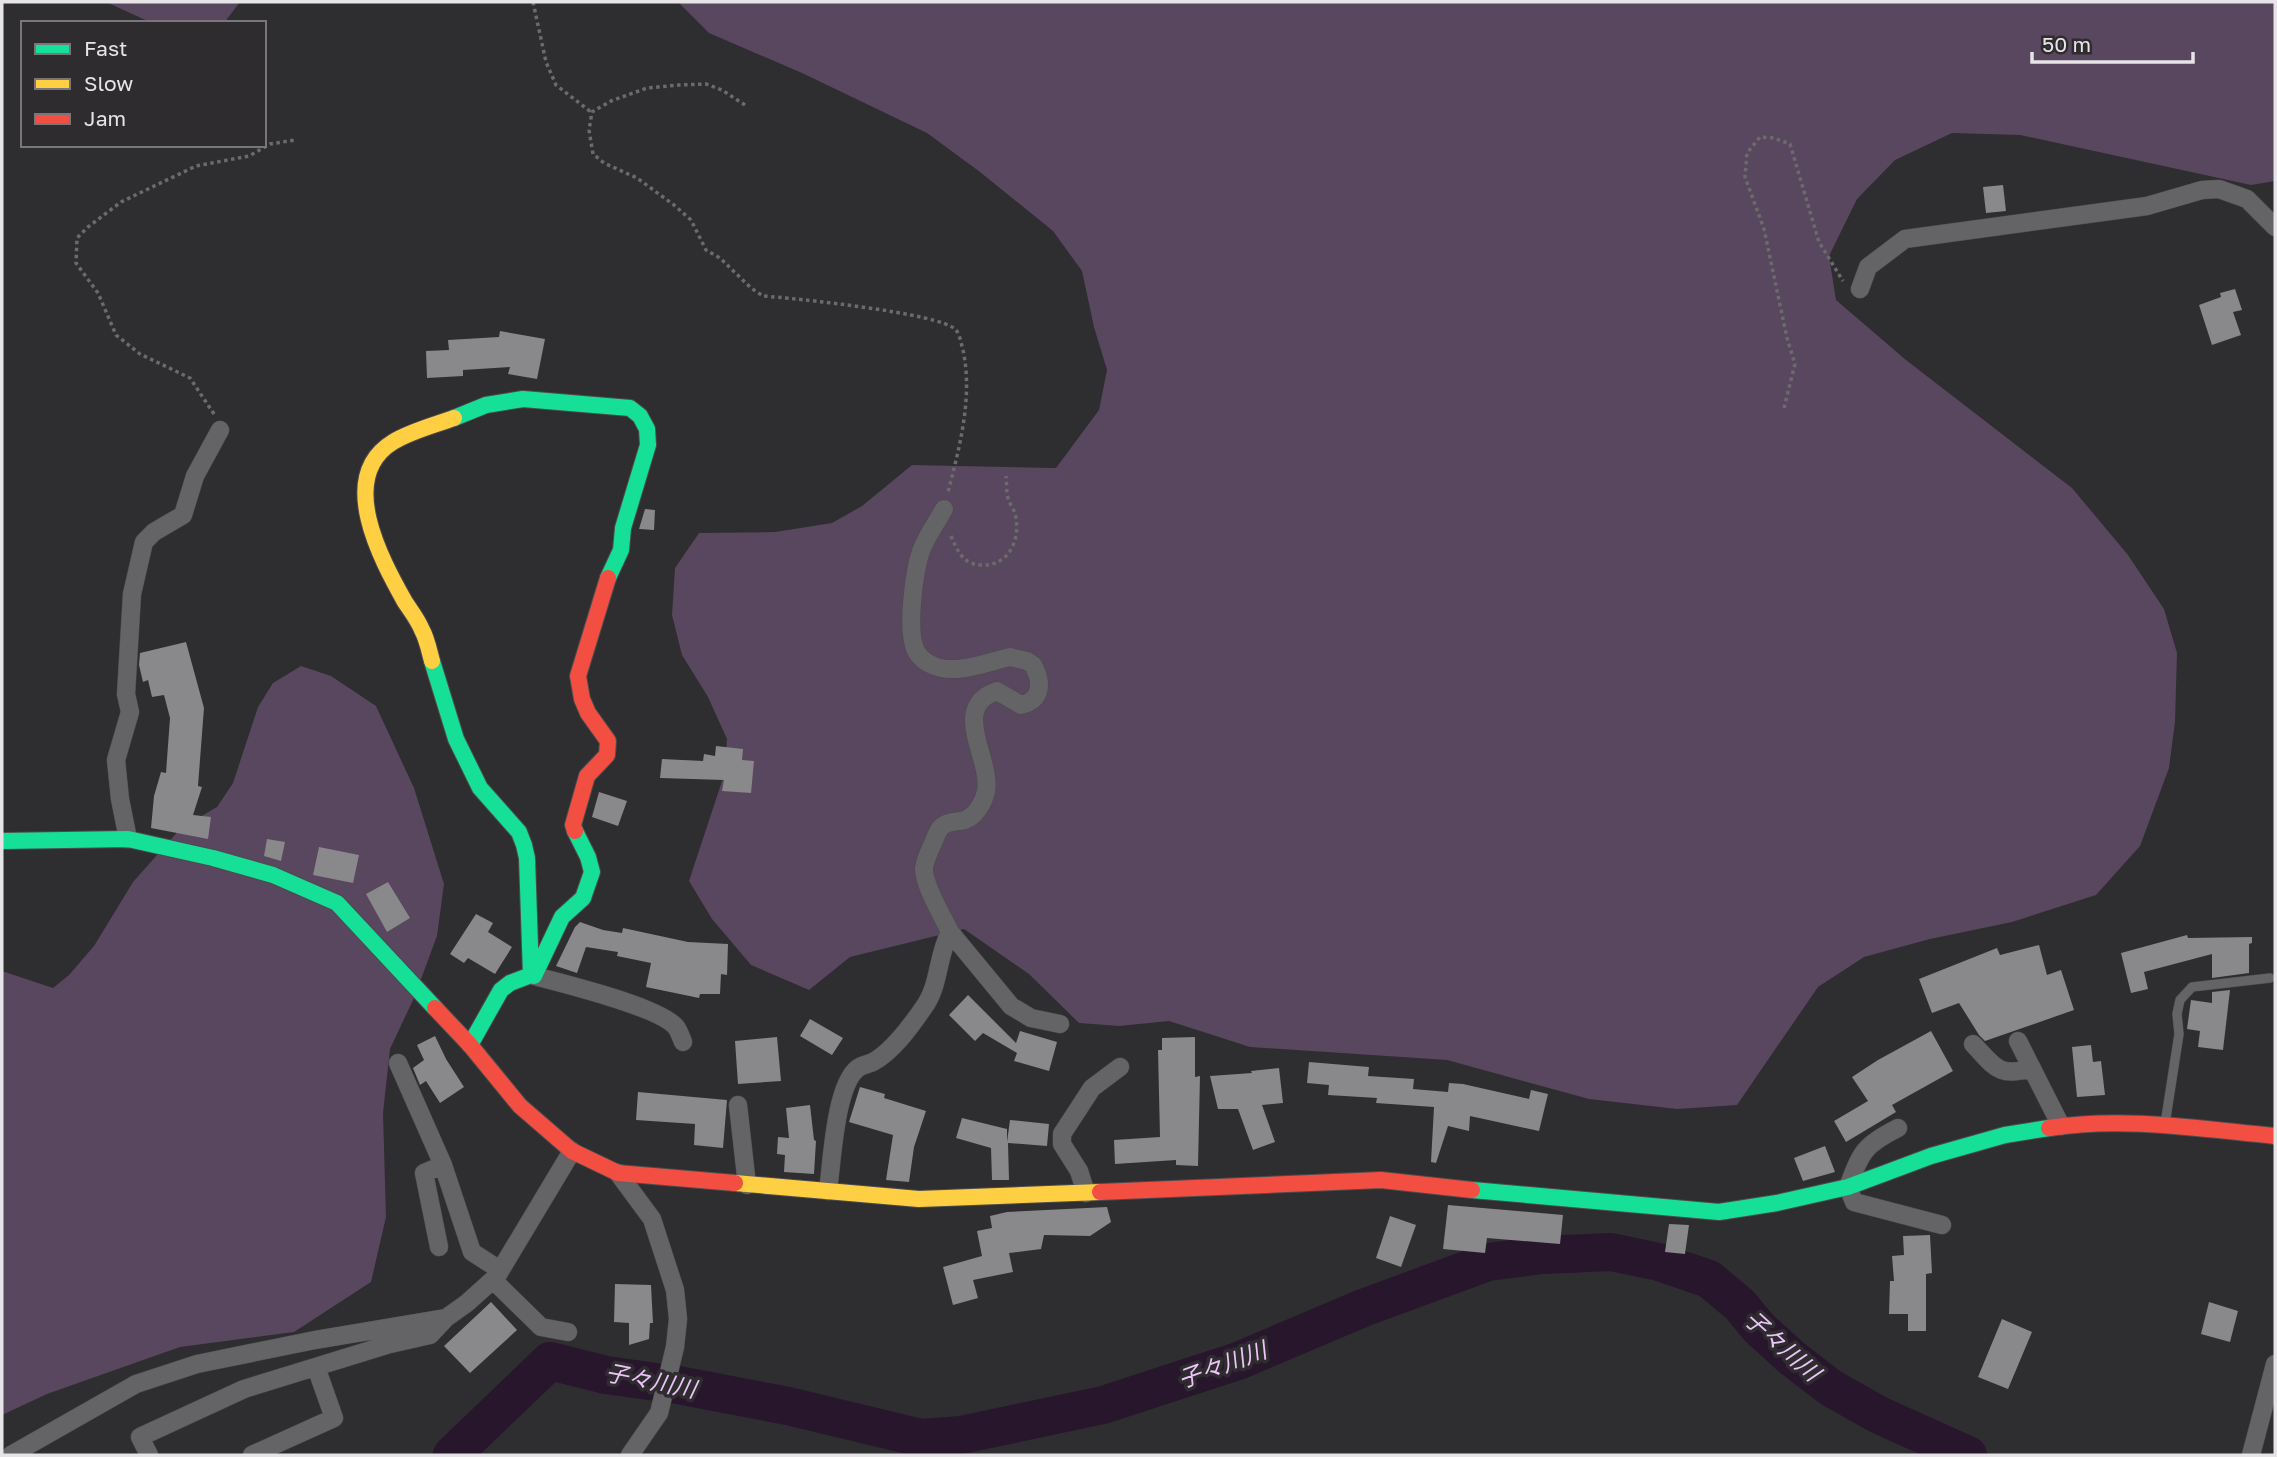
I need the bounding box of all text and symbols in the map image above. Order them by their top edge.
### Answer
legend [21,21,266,147]
scale bar [2032,21,2193,65]
text: 50 m [2042,31,2091,57]
text: Fast [84,35,127,61]
text: Slow [84,70,133,96]
text: Jam [84,105,126,131]
water label: 子々川川 [1739,1304,1829,1388]
water label: 子々川川 [1174,1334,1273,1393]
water label: 子々川川 [603,1357,702,1403]

